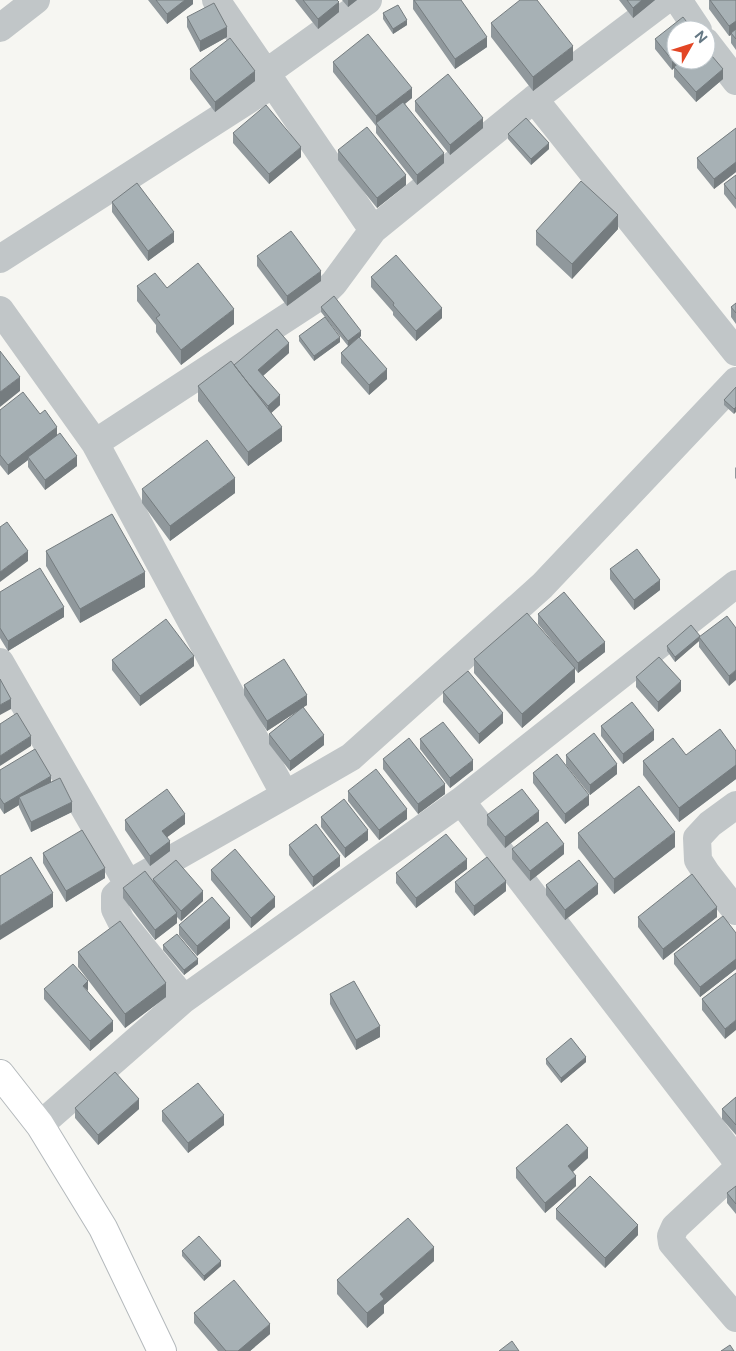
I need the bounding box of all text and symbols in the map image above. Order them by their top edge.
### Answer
north arrow [666,20,716,70]
text: N [691,28,711,46]

